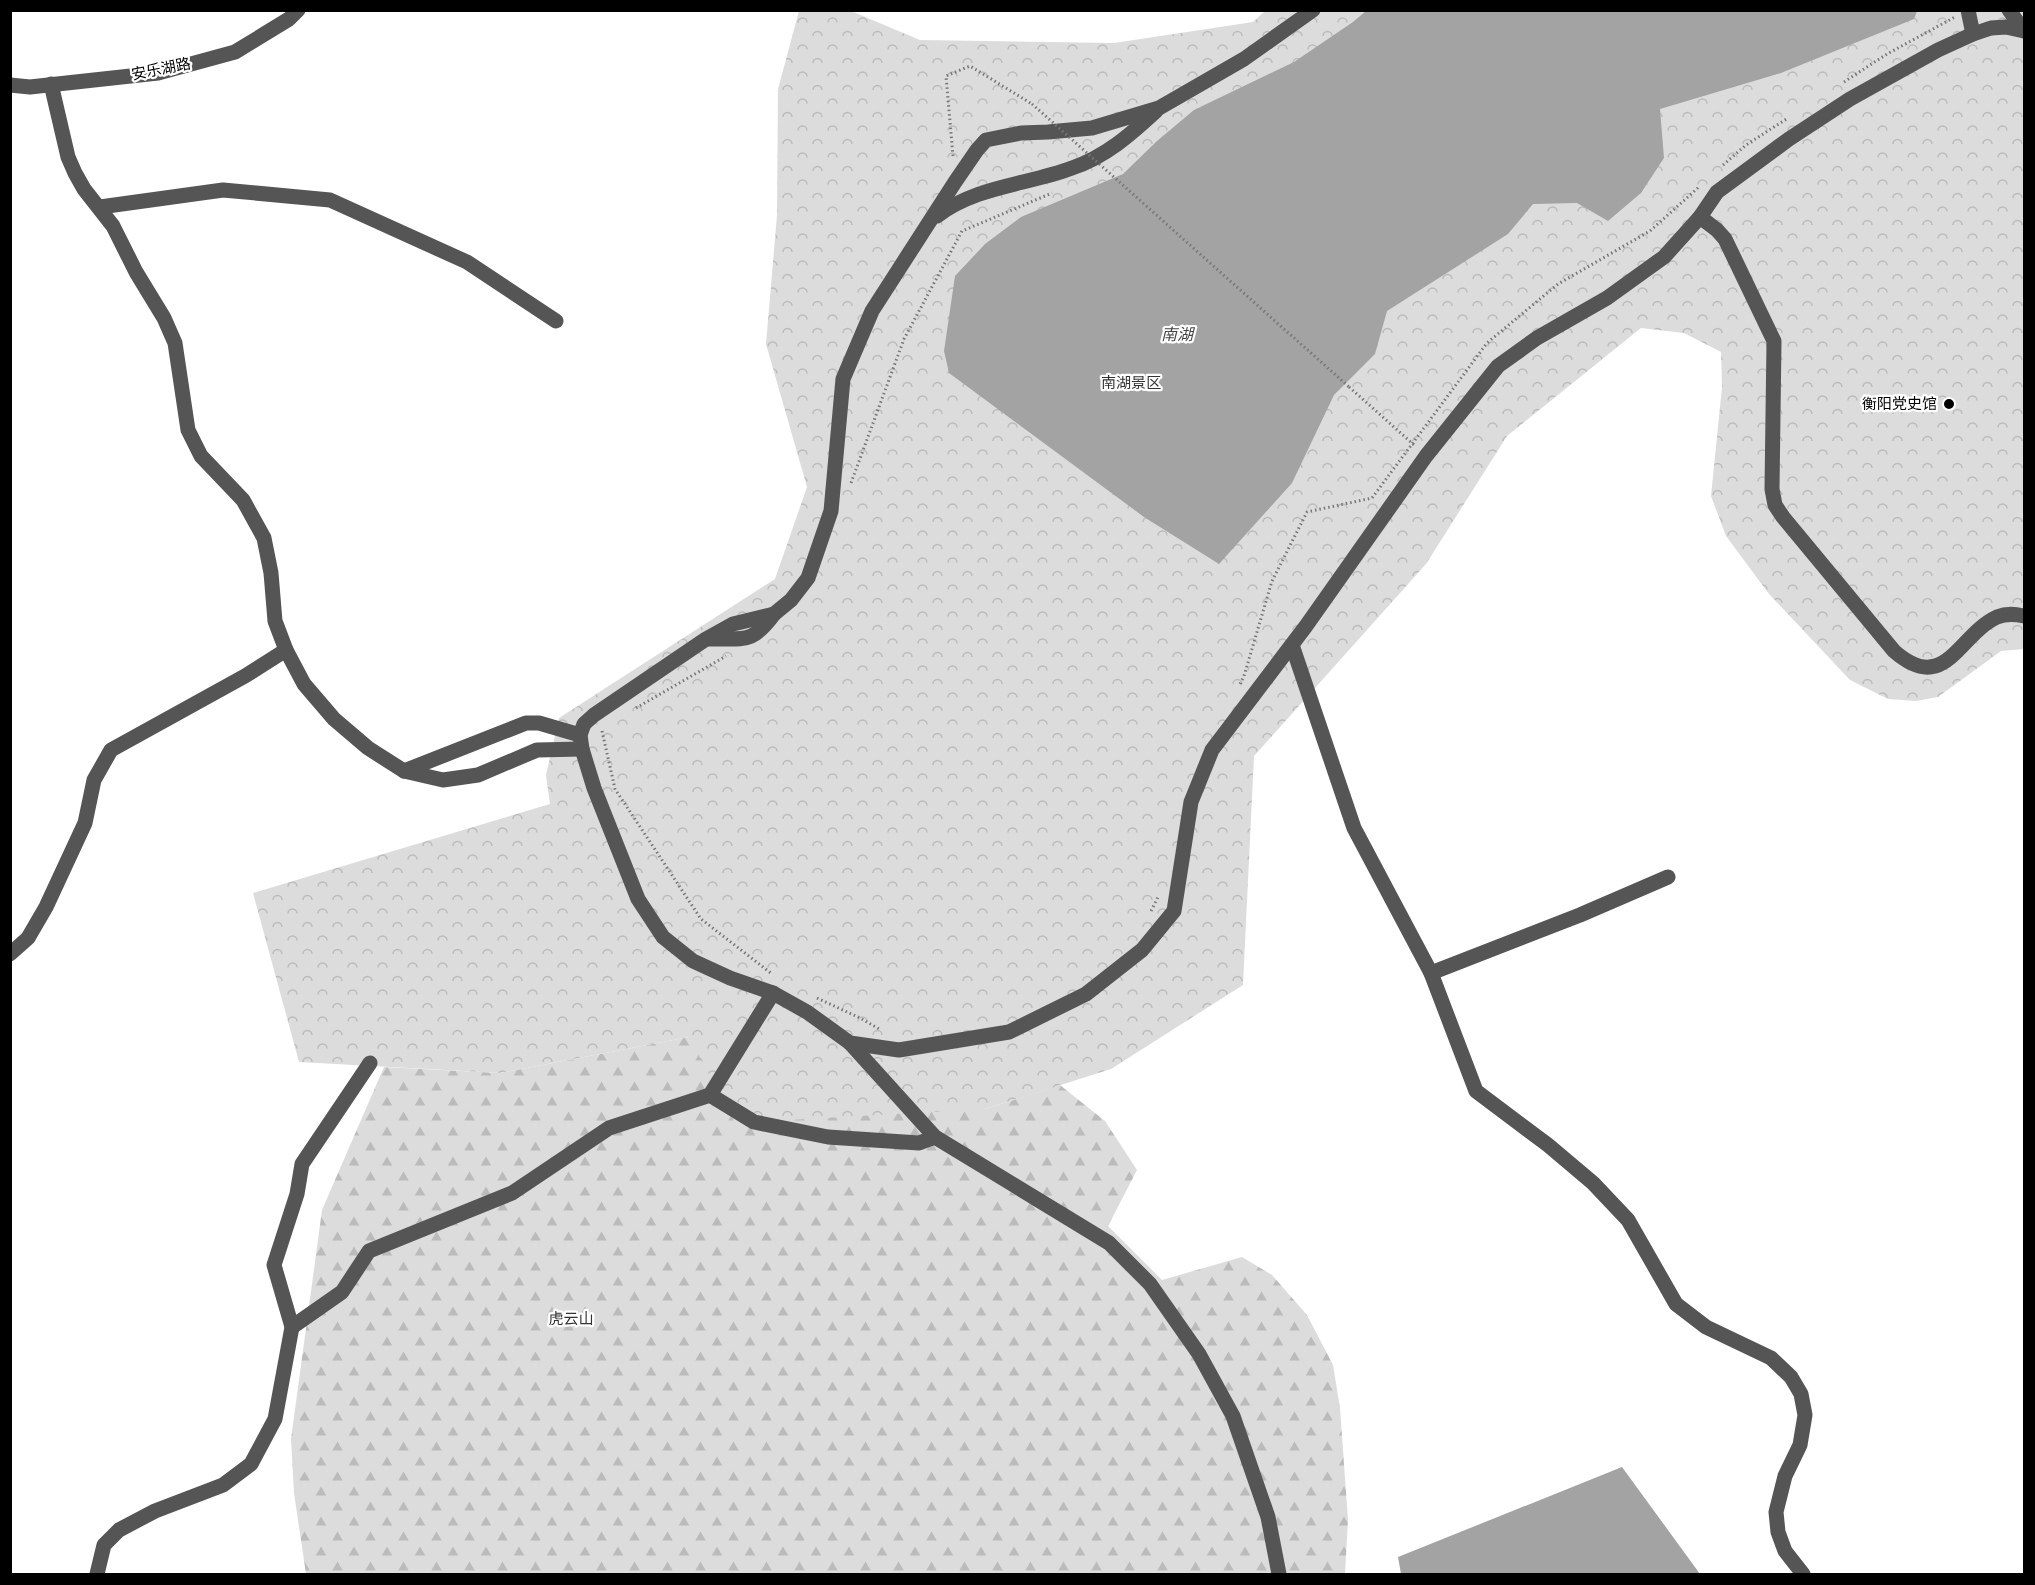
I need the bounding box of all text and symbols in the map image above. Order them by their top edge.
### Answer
street label: 安乐湖路 [130,54,192,84]
water label: 南湖 [1161,325,1196,345]
park label: 南湖景区 [1101,374,1161,392]
place label: 衡阳党史馆 [1862,395,1937,413]
marker: 衡阳党史馆 [1942,397,1956,411]
park label: 虎云山 [548,1310,594,1328]

